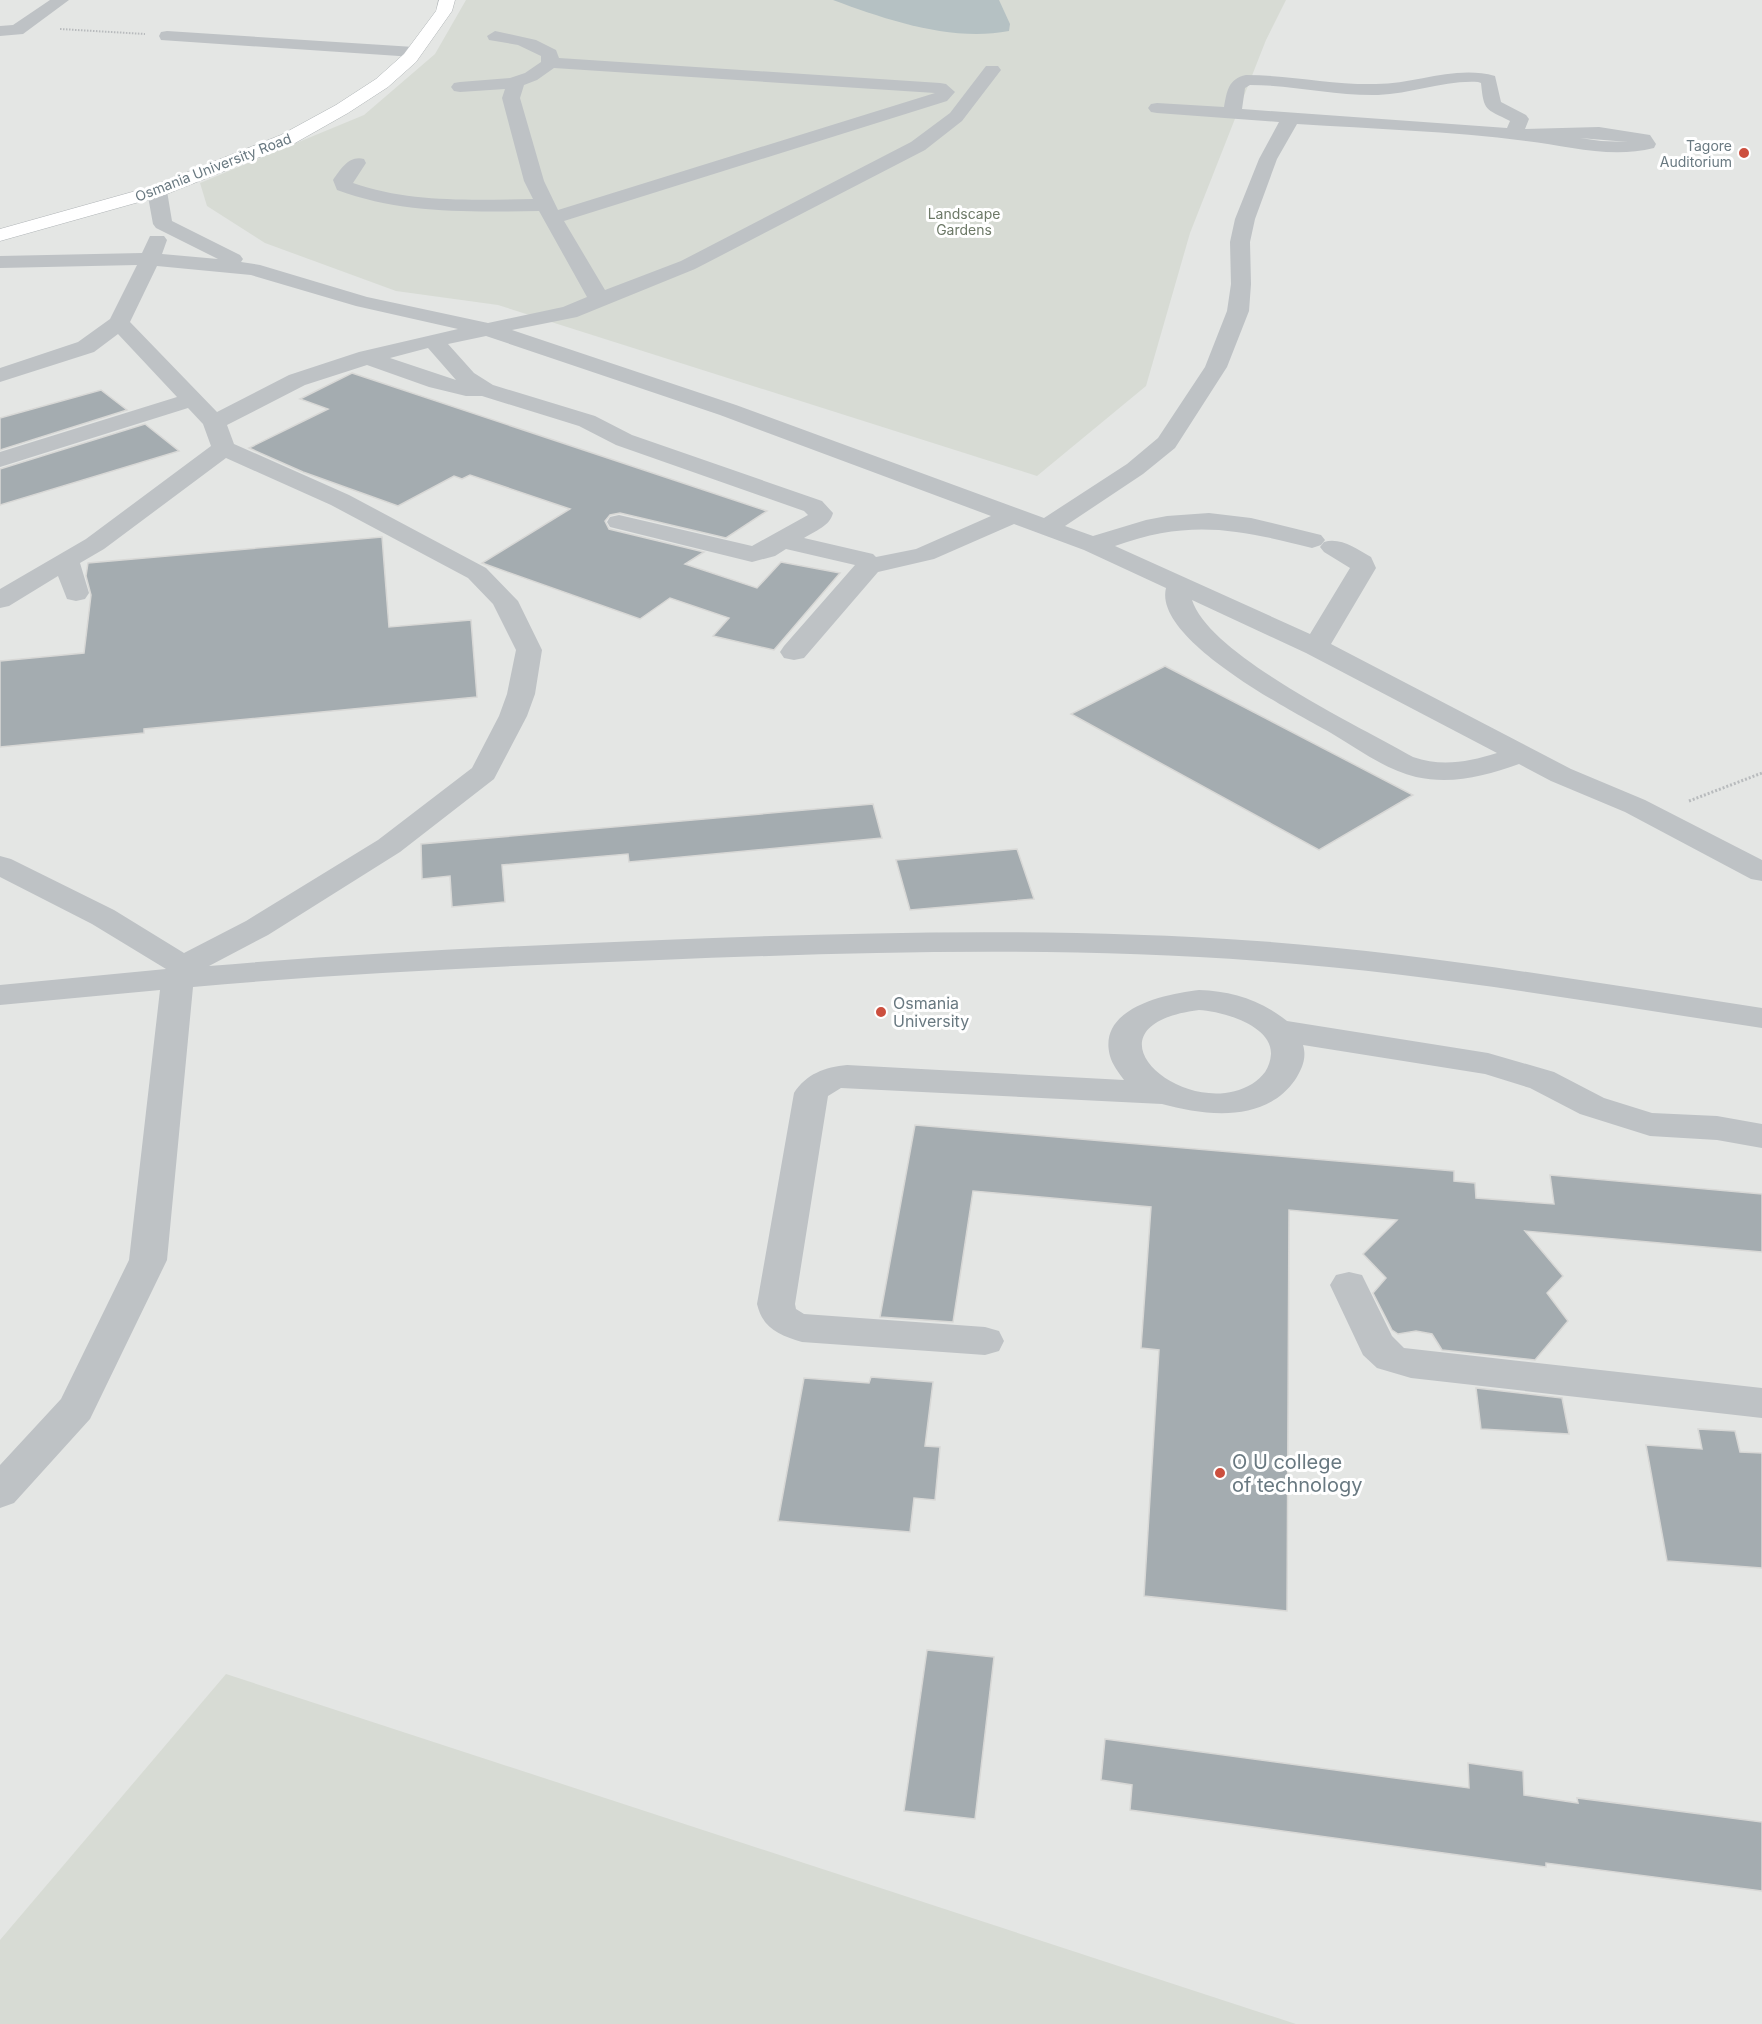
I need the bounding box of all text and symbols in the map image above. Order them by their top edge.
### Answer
street label: Osmania University Road [132,129,294,205]
place label: Tagore Auditorium [1660,137,1732,170]
marker: Tagore Auditorium [1737,146,1751,160]
park label: Landscape Gardens [928,205,1000,238]
place label: Osmania University [893,993,969,1031]
marker: Osmania University [874,1005,888,1019]
place label: O U college of technology [1232,1450,1362,1497]
marker: O U college of technology [1213,1466,1227,1480]

